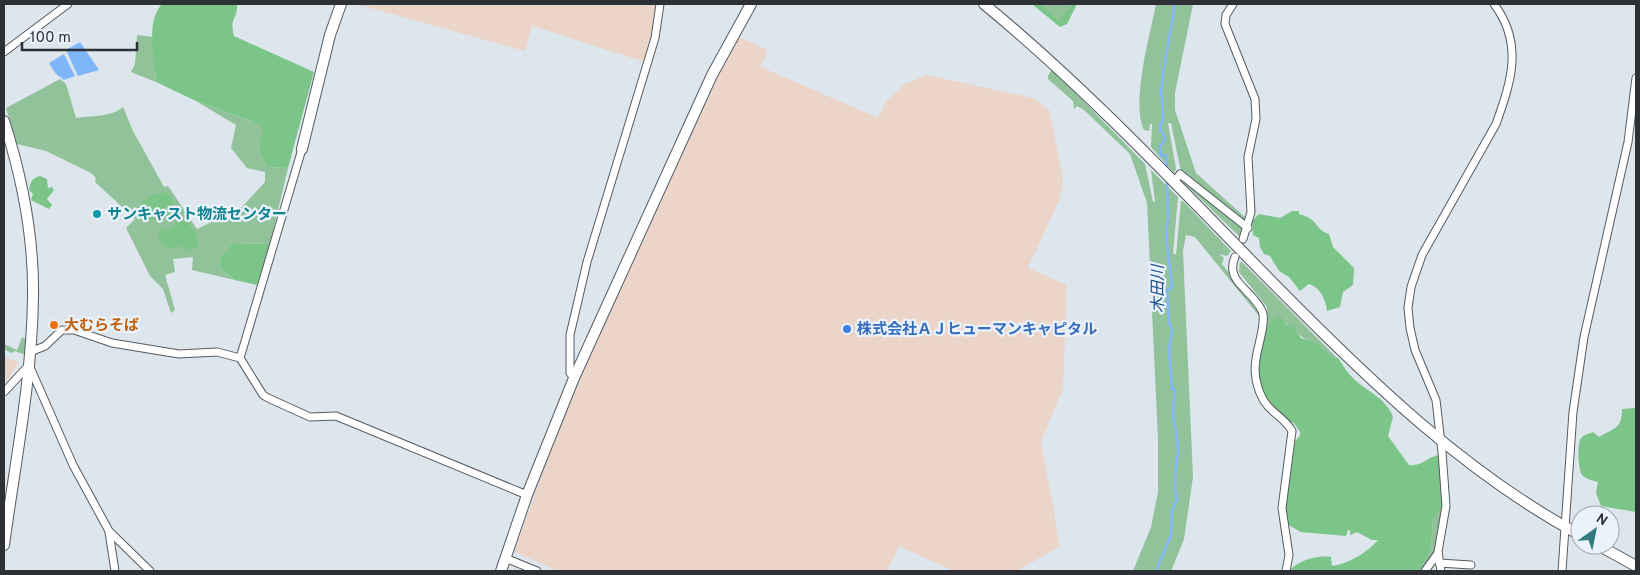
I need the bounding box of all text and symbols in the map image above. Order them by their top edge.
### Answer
scale bar [22,20,138,52]
text: 100 m [30,29,71,48]
place label: サンキャスト物流センター [107,206,287,225]
marker: サンキャスト物流センター [91,208,103,220]
water label: 木田川 [1149,263,1169,313]
place label: 大むらそば [64,317,139,336]
marker: 大むらそば [48,319,60,331]
place label: 株式会社ＡＪヒューマンキャピタル [857,320,1097,340]
marker: 株式会社ＡＪヒューマンキャピタル [841,323,853,335]
north arrow [1570,505,1620,555]
text: N [1592,510,1610,530]

